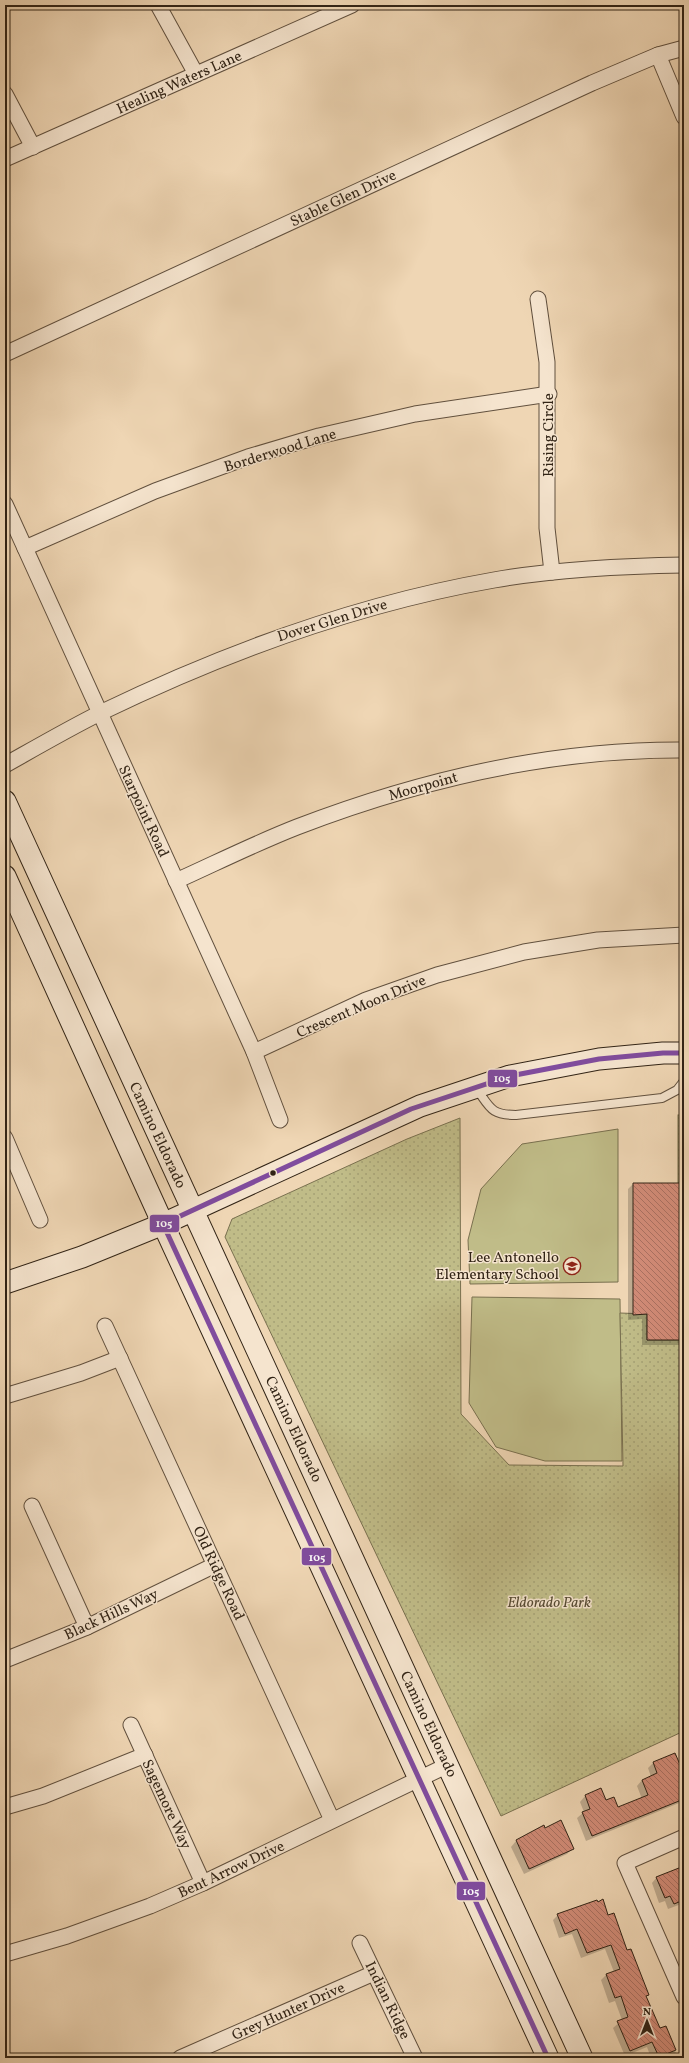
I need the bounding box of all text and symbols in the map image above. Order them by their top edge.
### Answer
street label: Healing Waters Lane [114,46,246,120]
street label: Stable Glen Drive [287,166,400,233]
street label: Rising Circle [539,393,560,477]
street label: Borderwood Lane [222,424,339,478]
street label: Dover Glen Drive [275,595,390,648]
street label: Starpoint Road [112,762,173,861]
street label: Moorpoint [386,768,461,807]
street label: Crescent Moon Drive [294,971,430,1044]
line badge: 105 [487,1069,518,1088]
text: 105 [494,1072,510,1087]
street label: Camino Eldorado [123,1079,190,1192]
unlabelled marker [268,1168,278,1178]
line badge: 105 [149,1214,180,1233]
text: 105 [156,1217,172,1232]
place label: Lee Antonello Elementary School [436,1248,559,1286]
school or university icon: Lee Antonello Elementary School [562,1256,582,1276]
street label: Camino Eldorado [259,1373,326,1486]
street label: Old Ridge Road [187,1523,249,1624]
line badge: 105 [301,1547,332,1566]
text: 105 [309,1551,325,1566]
street label: Black Hills Way [61,1584,162,1646]
park label: Eldorado Park [507,1593,591,1614]
street label: Camino Eldorado [394,1668,461,1781]
street label: Sagemore Way [136,1756,196,1853]
street label: Bent Arrow Drive [175,1836,288,1904]
line badge: 105 [456,1881,486,1901]
text: 105 [463,1885,479,1900]
street label: Indian Ridge [359,1958,415,2043]
street label: Grey Hunter Drive [229,1978,348,2047]
north arrow [627,2001,667,2041]
text: N [643,2005,651,2020]

